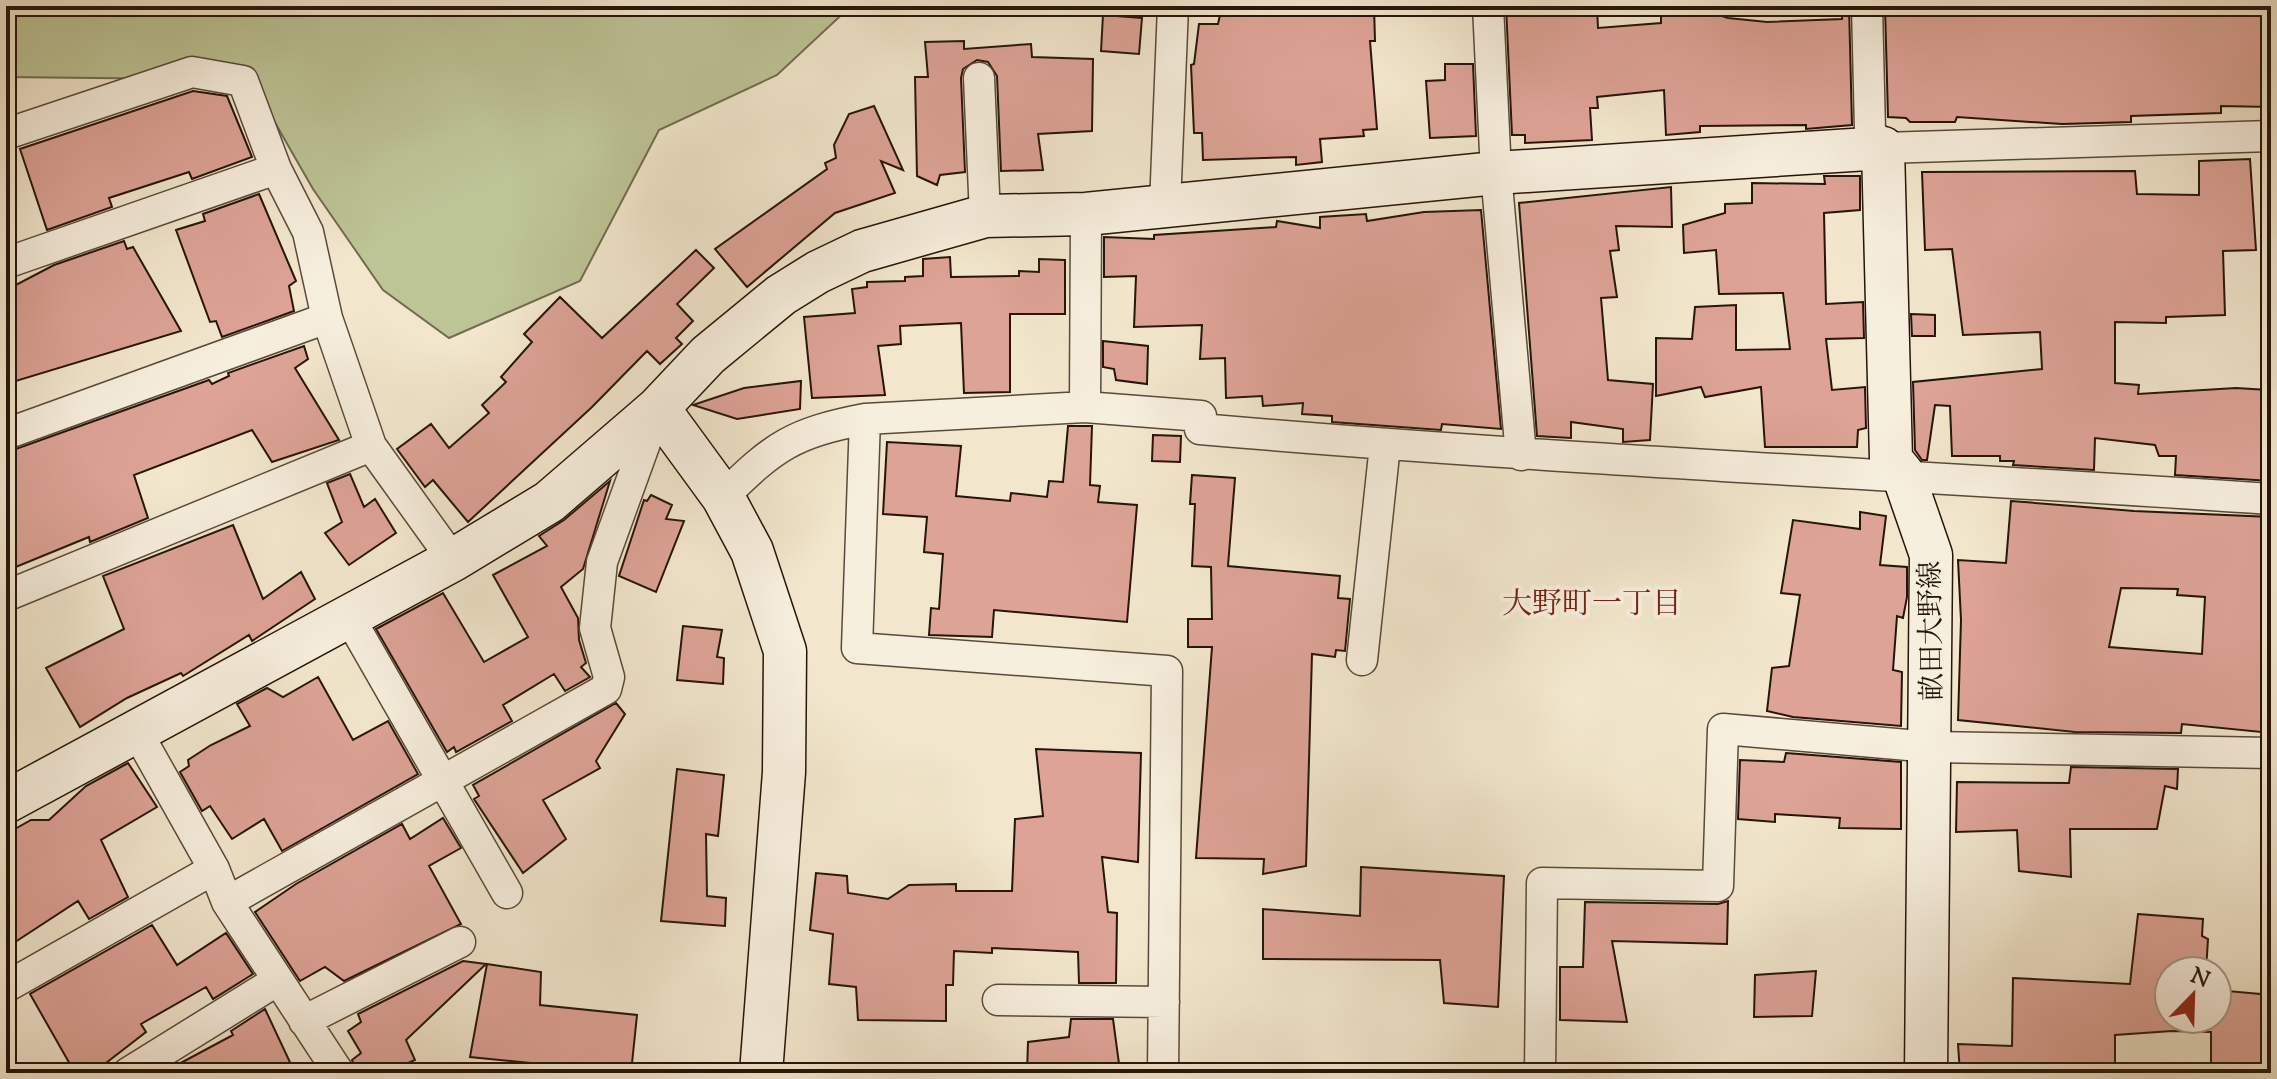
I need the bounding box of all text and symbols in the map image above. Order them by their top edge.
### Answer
street label: 畝田大野線 [1912,561,1954,701]
district label: 大野町一丁目 [1502,584,1682,627]
north arrow [2153,955,2233,1035]
text: N [2185,961,2214,998]

